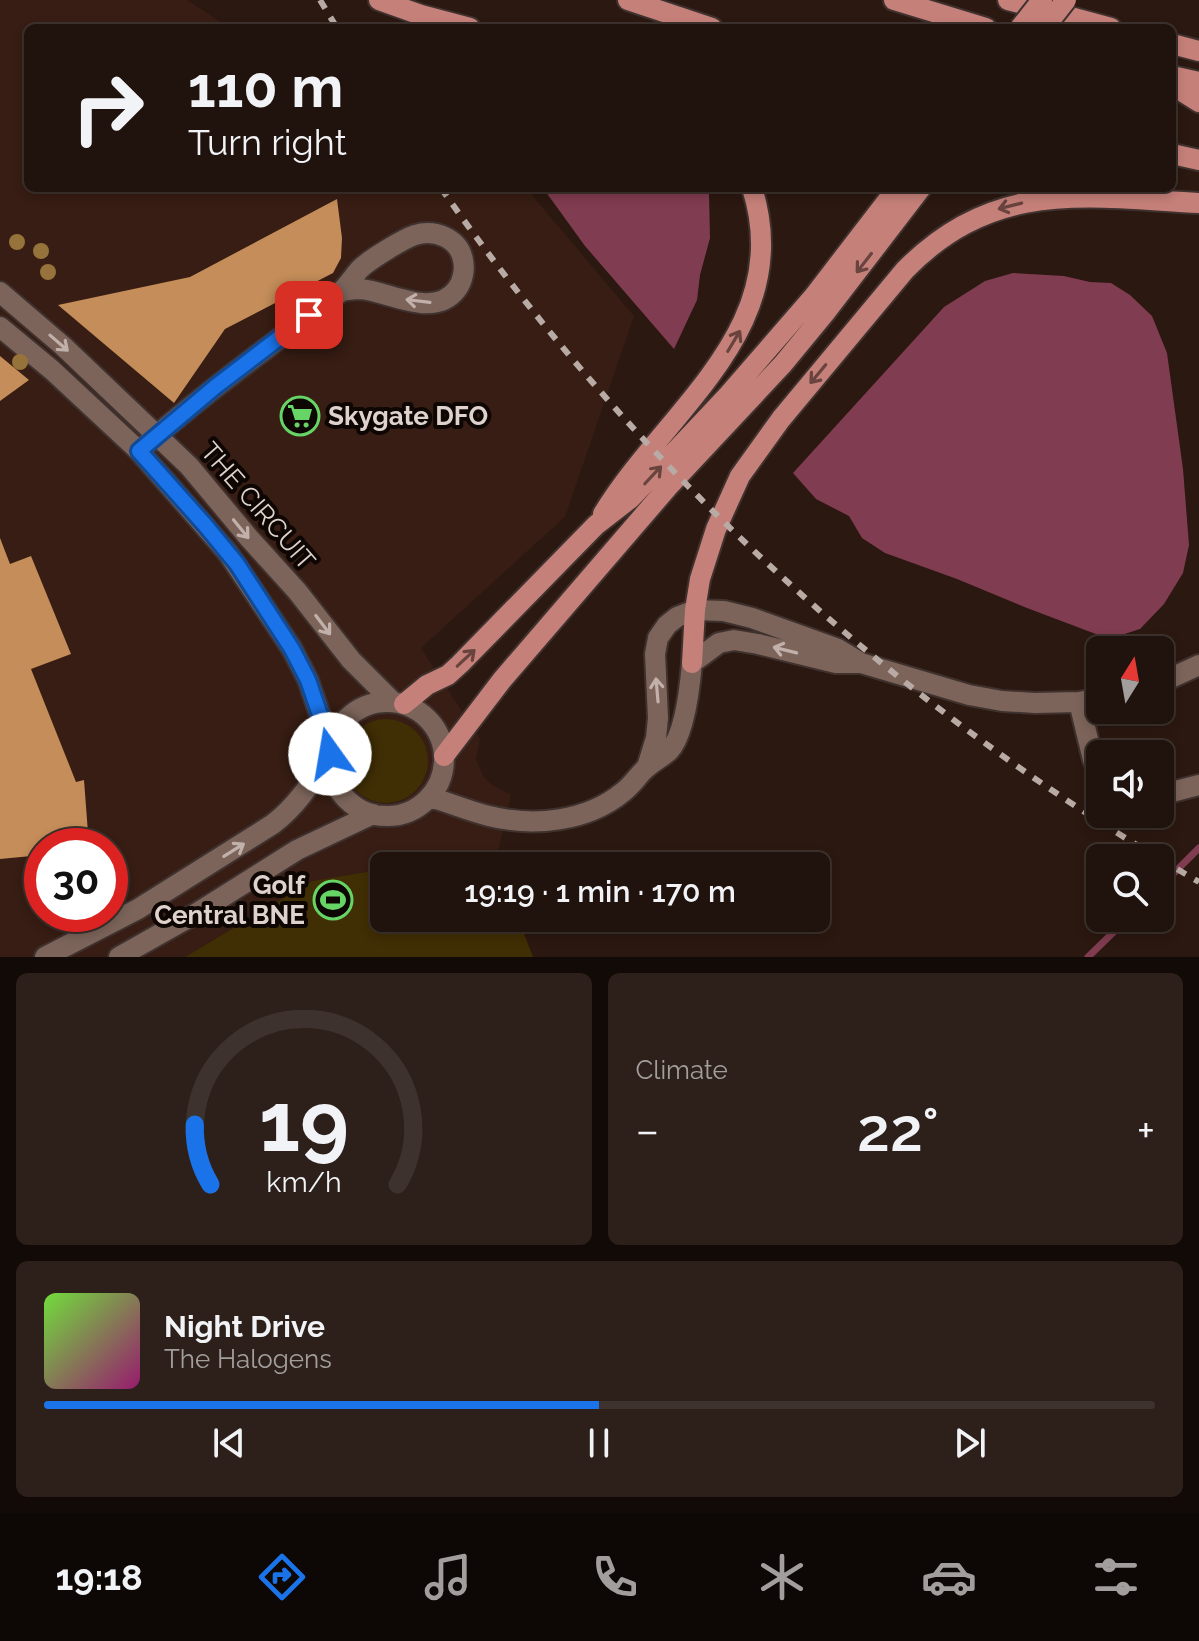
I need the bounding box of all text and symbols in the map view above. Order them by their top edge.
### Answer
text: 110 m [188,54,343,120]
icon: right [56,56,160,160]
text: Turn right [188,121,347,163]
one-way arrow [997,200,1023,215]
one-way arrow [855,252,872,273]
pin [275,281,343,349]
icon: arrive [287,293,331,337]
one-way arrow [406,293,432,308]
one-way arrow [726,330,742,353]
one-way arrow [49,334,69,352]
one-way arrow [810,363,827,384]
supermarket icon: Skygate DFO [279,395,321,437]
place label: Skygate DFO [328,401,488,431]
street label: THE CIRCUIT [195,436,321,576]
one-way arrow [643,466,662,485]
one-way arrow [232,518,250,538]
one-way arrow [315,614,332,635]
north arrow [1086,636,1174,724]
map controls [1086,636,1174,932]
one-way arrow [772,642,798,657]
one-way arrow [456,649,476,668]
one-way arrow [649,678,664,704]
position arrow [288,712,372,796]
button: sound [1086,740,1174,828]
speed limit sign: 30 [24,828,128,932]
one-way arrow [223,841,245,858]
button: search [1086,844,1174,932]
place label: Golf Central BNE [154,870,306,930]
text: 19:19 · 1 min · 170 m [464,874,736,909]
sports icon: Golf Central BNE [312,879,354,921]
text: Climate [636,1055,728,1085]
text: 19 [259,1073,349,1170]
text: 22° [857,1095,939,1165]
text: − [636,1105,659,1156]
text: + [1137,1105,1155,1156]
text: km/h [266,1165,341,1199]
text: Night Drive [164,1309,325,1344]
text: The Halogens [164,1344,332,1374]
icon: previous [207,1421,251,1465]
icon: pause [577,1421,621,1465]
icon: next [948,1421,992,1465]
icon: directions [254,1549,310,1605]
icon: music [420,1549,476,1605]
icon: phone [587,1549,643,1605]
icon: climate [754,1549,810,1605]
icon: car [921,1549,977,1605]
icon: filters [1088,1549,1144,1605]
text: 19:18 [55,1556,143,1598]

